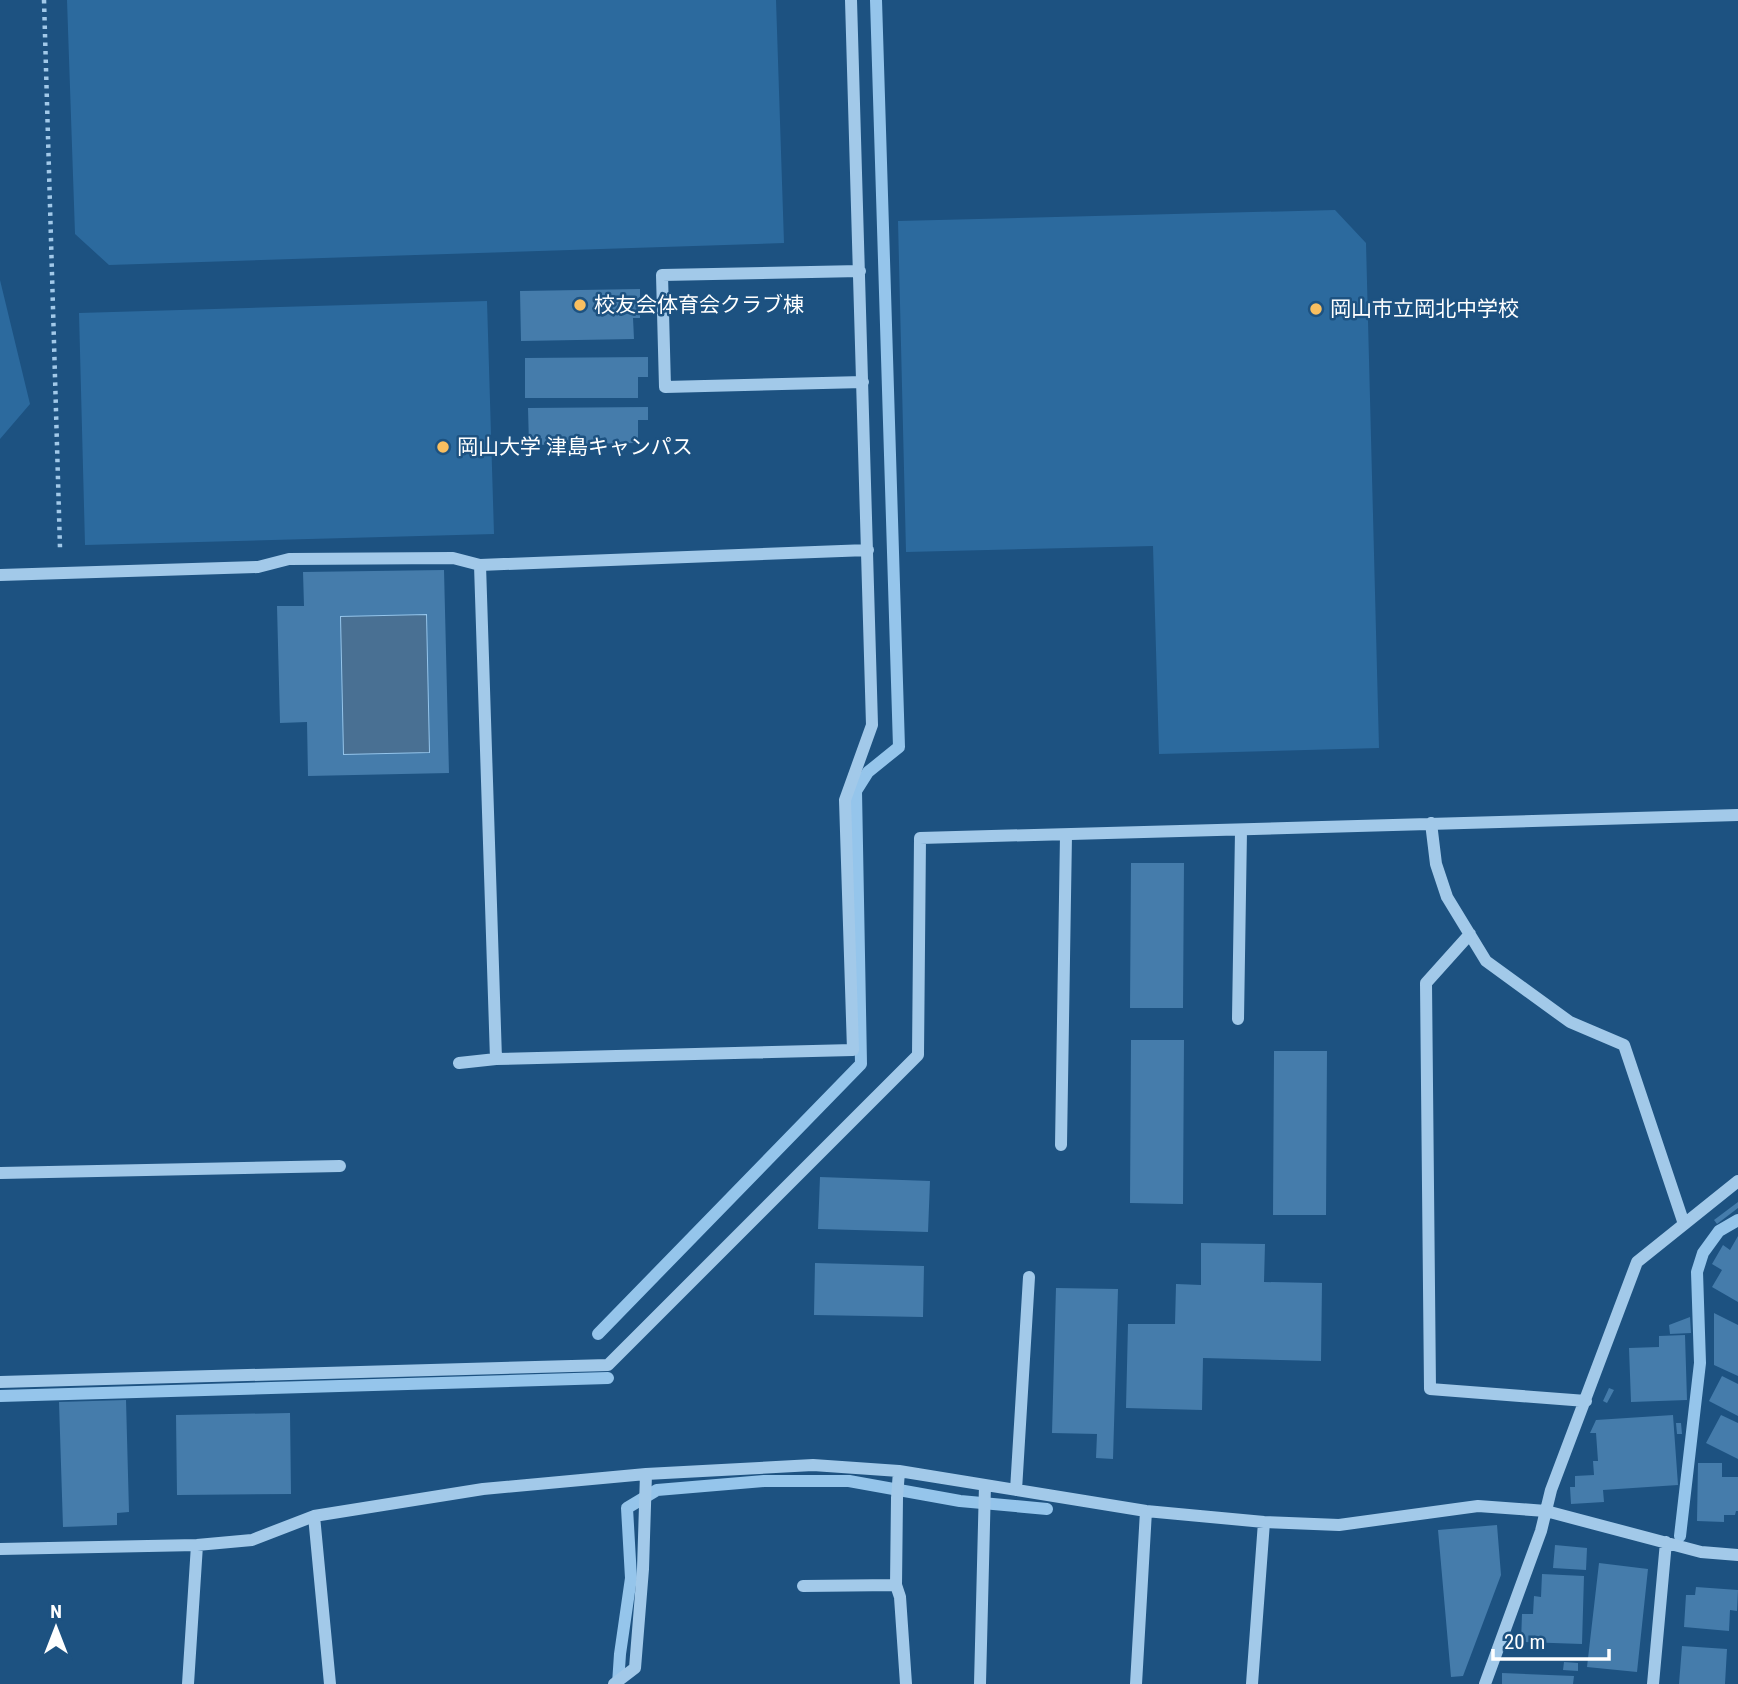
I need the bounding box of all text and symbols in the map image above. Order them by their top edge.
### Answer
place label: 校友会体育会クラブ棟 [594,293,804,317]
marker: 校友会体育会クラブ棟 [572,297,588,313]
place label: 岡山市立岡北中学校 [1330,297,1519,321]
marker: 岡山市立岡北中学校 [1308,301,1324,317]
place label: 岡山大学 津島キャンパス [457,435,693,459]
marker: 岡山大学 津島キャンパス [435,439,451,455]
north arrow [21,1593,91,1663]
text: N [50,1600,62,1623]
scale bar [1493,1618,1608,1662]
text: 20 m [1504,1630,1545,1654]

